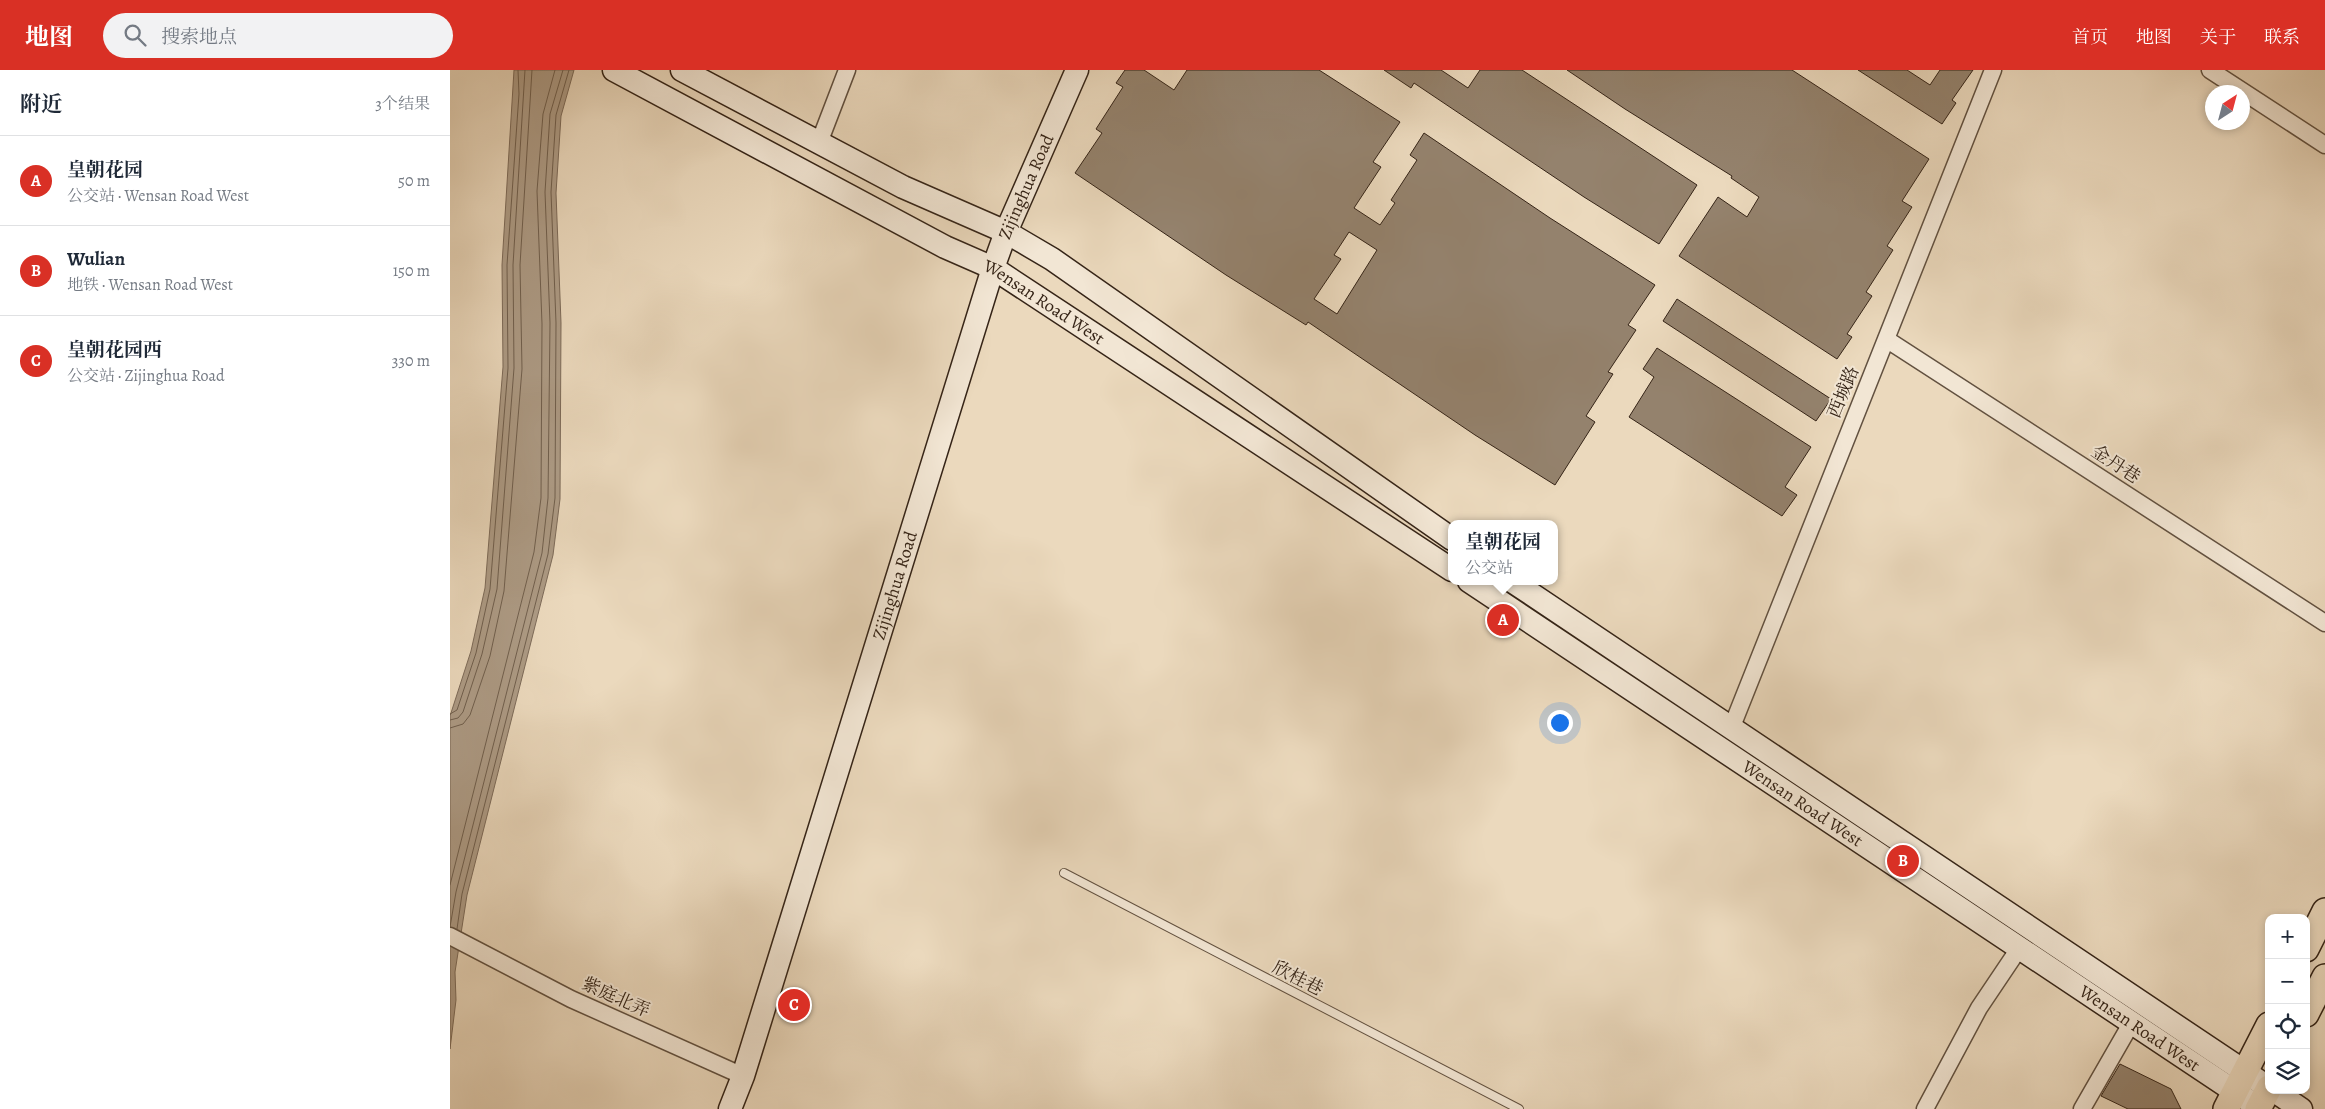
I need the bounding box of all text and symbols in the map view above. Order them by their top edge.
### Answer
search box [103,13,453,58]
text: 地图 [25,21,73,53]
icon: search [121,21,149,49]
text: 搜索地点 [161,24,237,50]
text: 首页 [2072,25,2108,49]
text: 地图 [2136,25,2172,49]
text: 关于 [2200,25,2236,49]
text: 联系 [2264,25,2300,49]
north arrow [2205,85,2250,130]
text: 附近 [20,90,62,118]
text: 3个结果 [375,93,430,115]
street label: Zijinghua Road [992,130,1060,243]
text: 皇朝花园 [67,157,143,183]
text: A [31,170,41,192]
text: 50 m [398,170,430,192]
text: 公交站 · Wensan Road West [67,185,249,207]
text: Wulian [67,246,125,272]
street label: Wensan Road West [979,253,1109,350]
text: B [31,260,41,282]
text: 150 m [393,260,430,282]
text: 地铁 · Wensan Road West [67,274,233,296]
text: 皇朝花园西 [67,337,162,363]
text: C [31,350,41,372]
text: 330 m [392,350,430,372]
street label: 西城路 [1822,362,1864,422]
text: 公交站 · Zijinghua Road [67,365,225,387]
street label: 金丹巷 [2087,439,2145,489]
popup [1448,520,1558,585]
street label: Zijinghua Road [867,528,923,643]
text: 皇朝花园 [1465,529,1541,555]
text: 公交站 [1465,557,1513,579]
pin: A [1487,601,1519,639]
your location [1547,710,1573,736]
street label: Wensan Road West [1737,754,1868,852]
pin: B [1887,842,1919,880]
map controls [2265,914,2310,1094]
button: + [2265,914,2310,959]
street label: 欣桂巷 [1268,955,1328,1001]
button: − [2265,959,2310,1004]
street label: 紫庭北弄 [578,971,654,1023]
street label: Wensan Road West [2074,979,2205,1077]
pin: C [778,986,810,1024]
button: locate [2265,1004,2310,1049]
button: layers [2265,1049,2310,1094]

